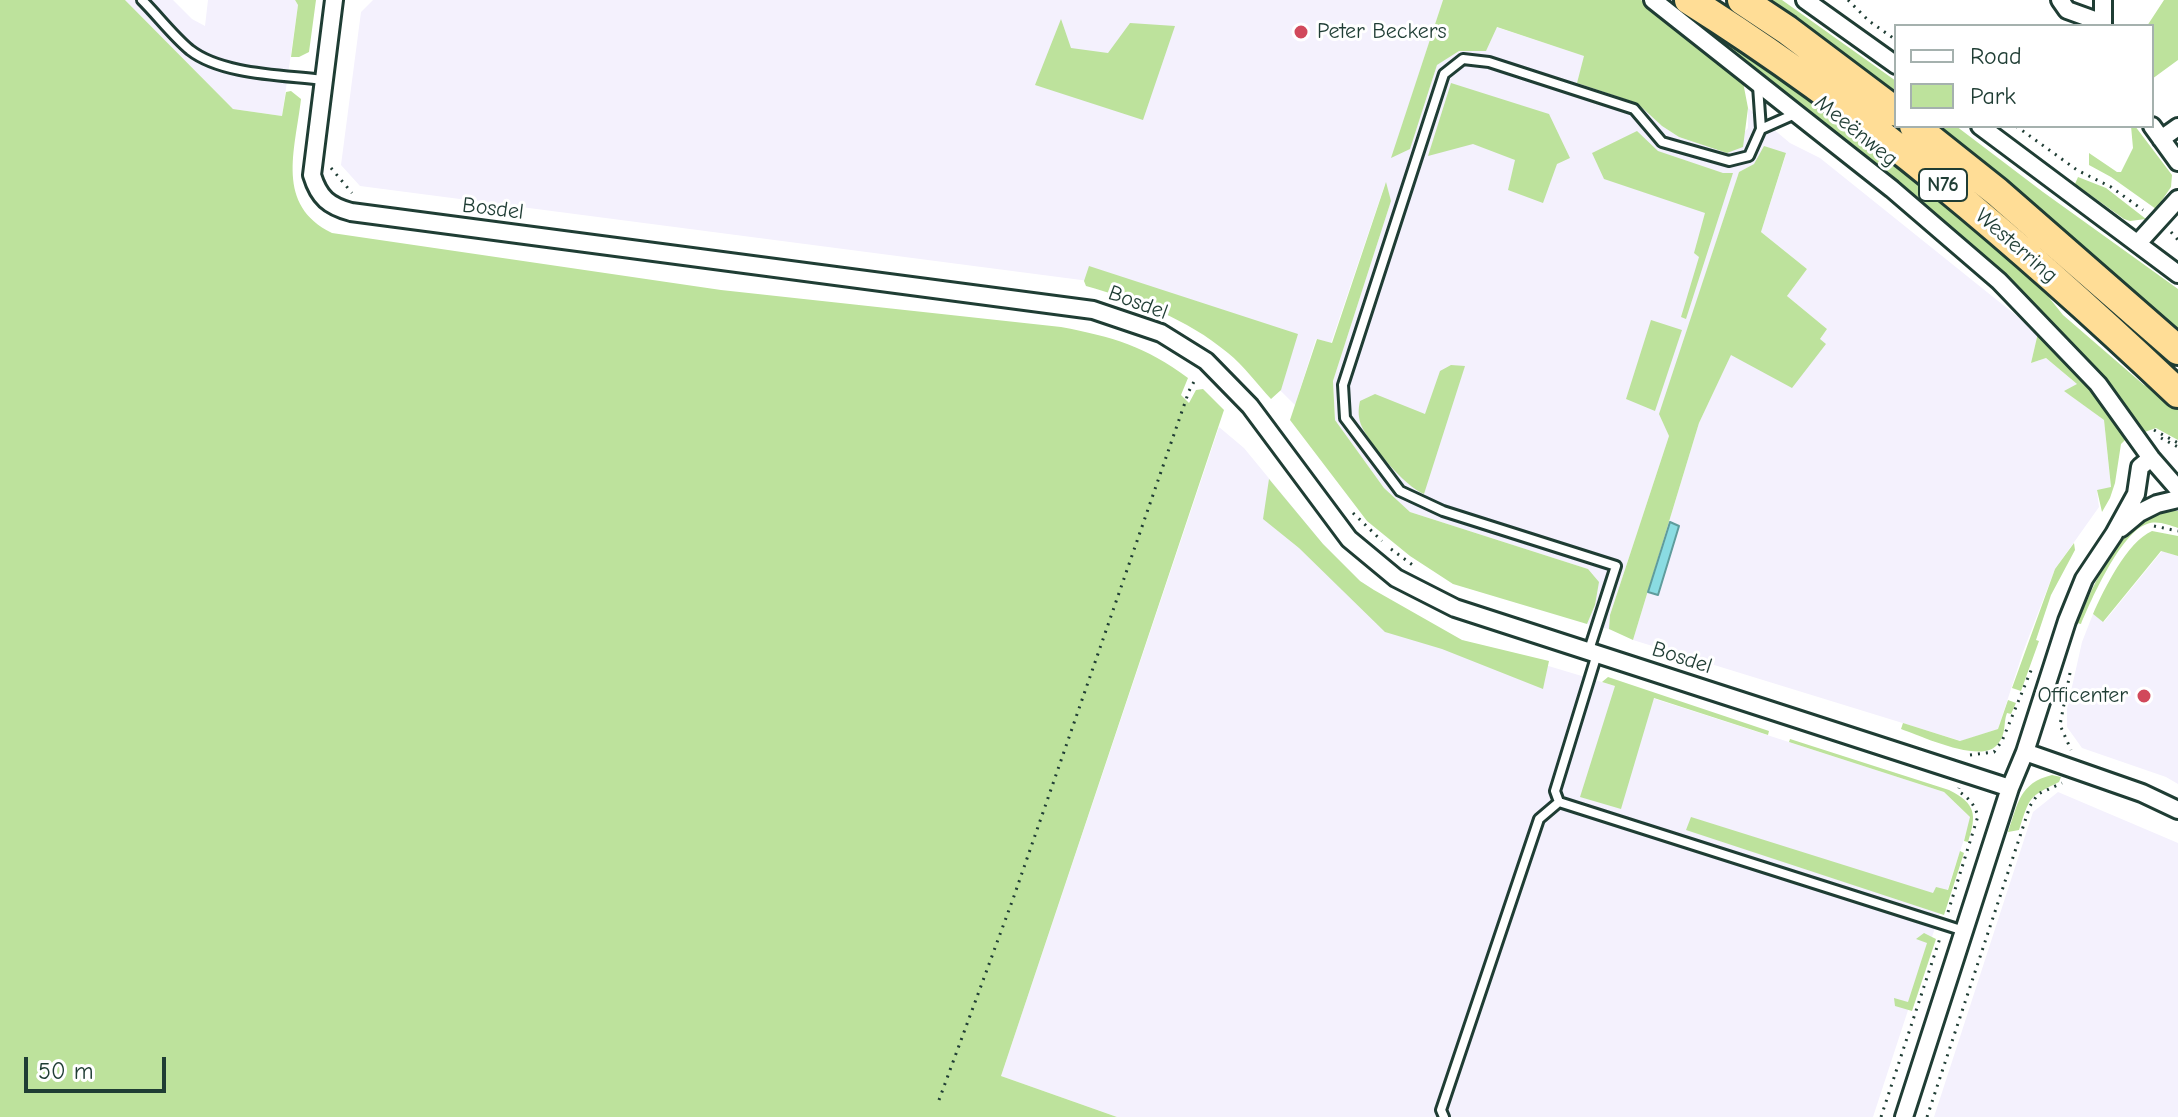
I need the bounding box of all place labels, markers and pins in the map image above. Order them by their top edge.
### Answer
place label: Peter Beckers [1317,19,1447,45]
marker: Peter Beckers [1292,23,1310,41]
place label: Officenter [2037,683,2128,709]
marker: Officenter [2135,687,2153,705]

